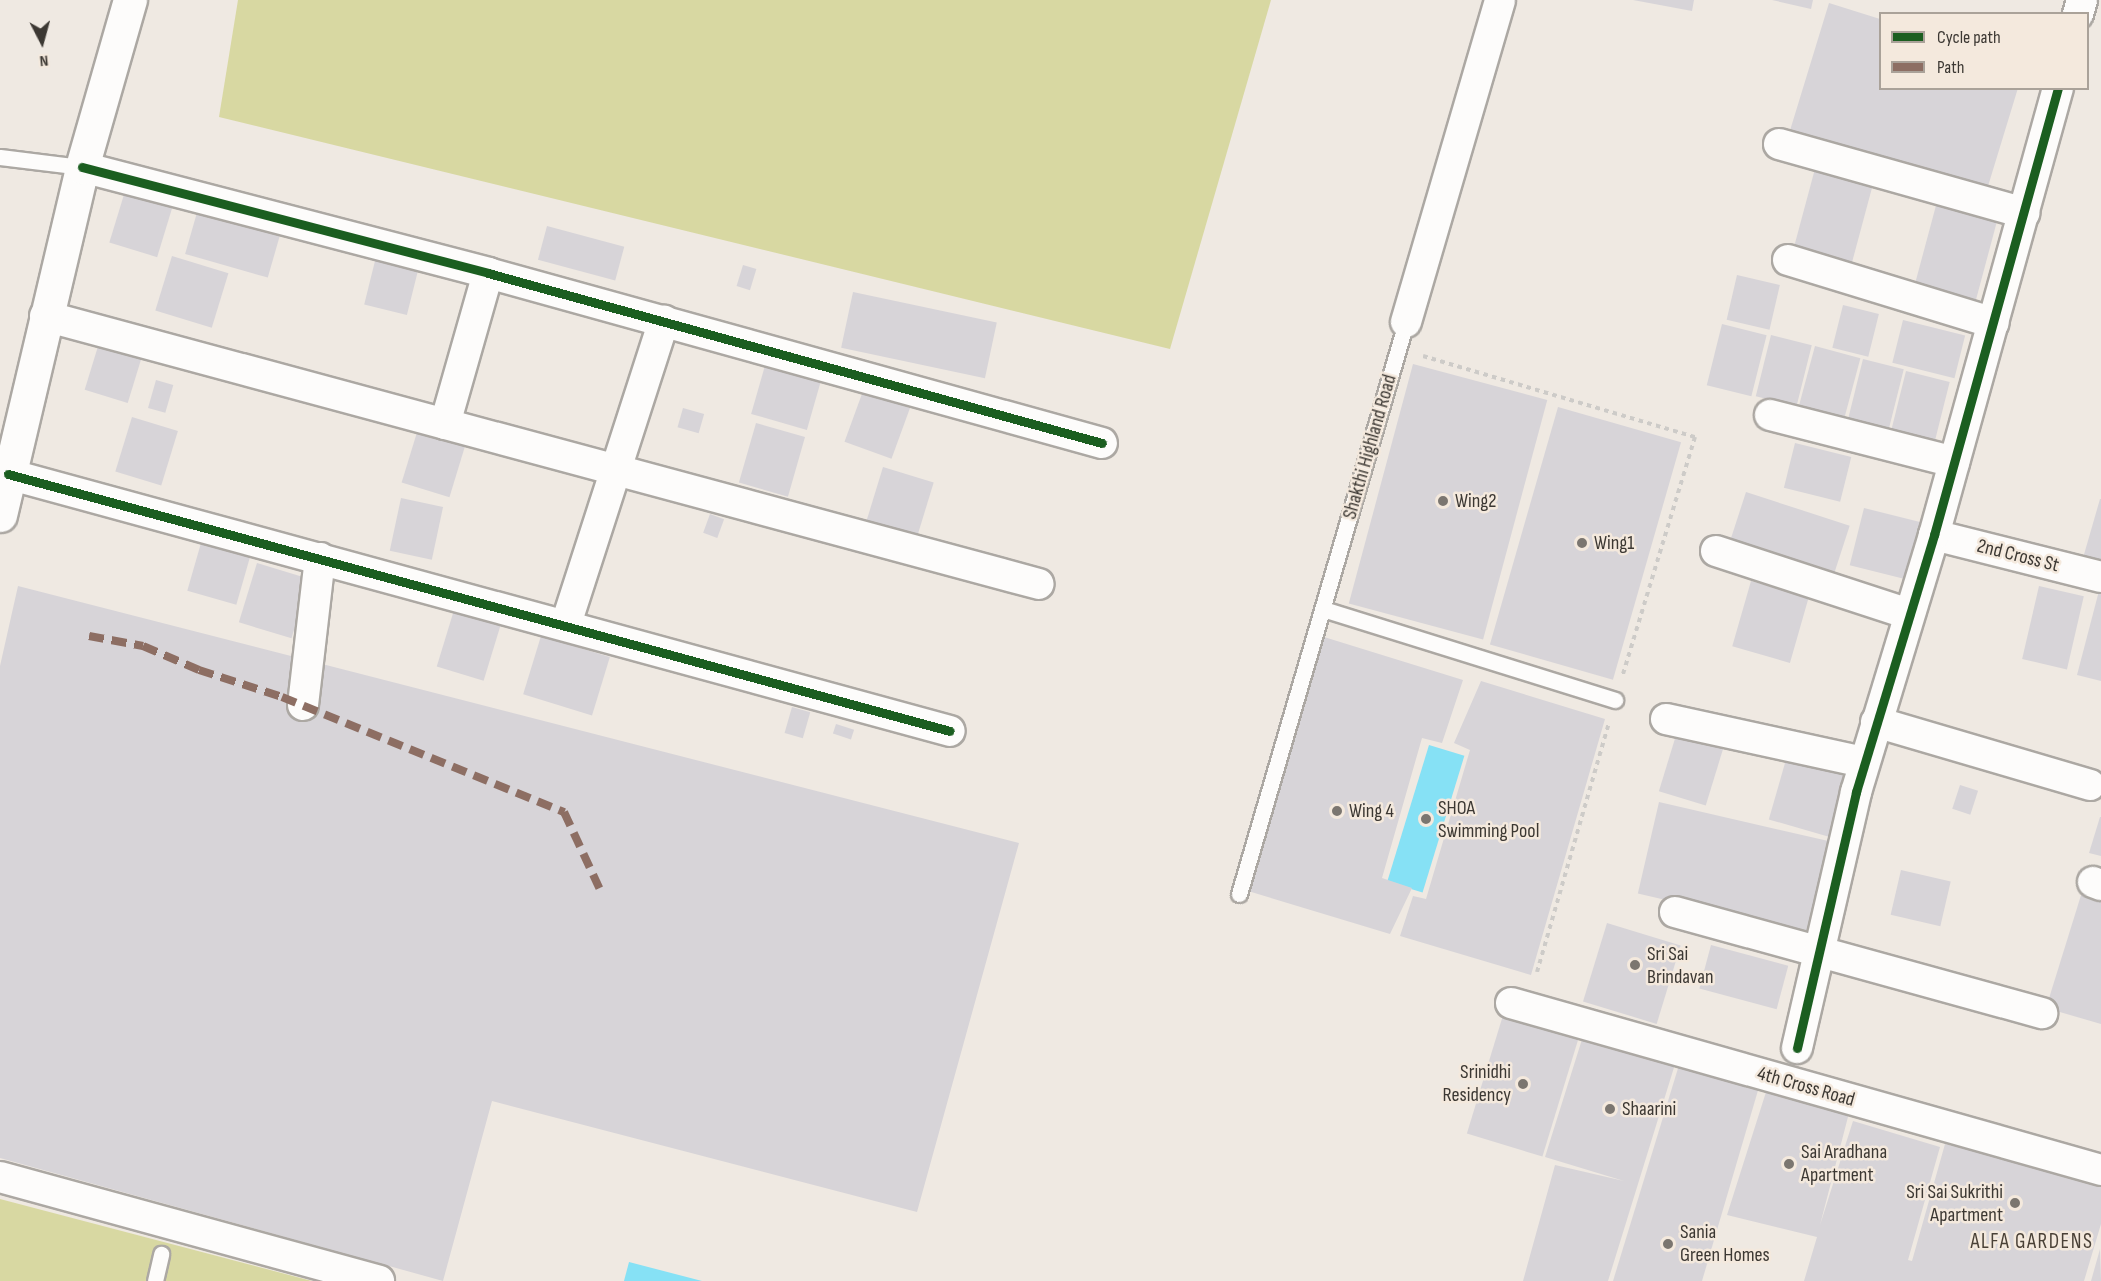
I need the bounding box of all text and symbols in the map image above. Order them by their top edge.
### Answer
north arrow [12,12,72,72]
legend [1879,12,2089,90]
text: Cycle path [1937,27,2001,48]
text: N [39,51,49,70]
text: Path [1937,57,1965,78]
street label: Shakthi Highland Road [1338,372,1402,522]
place label: Wing2 [1455,489,1497,513]
marker: Wing2 [1436,494,1450,508]
place label: Wing1 [1594,531,1634,555]
street label: 2nd Cross St [1975,534,2061,578]
marker: Wing1 [1575,536,1589,550]
place label: SHOA Swimming Pool [1438,796,1539,843]
place label: Wing 4 [1349,799,1394,823]
marker: Wing 4 [1330,804,1344,818]
marker: SHOA Swimming Pool [1419,812,1433,826]
place label: Sri Sai Brindavan [1647,942,1714,989]
marker: Sri Sai Brindavan [1628,958,1642,972]
place label: Srinidhi Residency [1443,1060,1511,1107]
street label: 4th Cross Road [1755,1062,1857,1112]
marker: Srinidhi Residency [1516,1077,1530,1091]
place label: Shaarini [1622,1097,1676,1121]
marker: Shaarini [1603,1102,1617,1116]
place label: Sai Aradhana Apartment [1801,1140,1887,1187]
marker: Sai Aradhana Apartment [1782,1157,1796,1171]
place label: Sri Sai Sukrithi Apartment [1906,1180,2003,1227]
marker: Sri Sai Sukrithi Apartment [2008,1196,2022,1210]
place label: Sania Green Homes [1680,1220,1770,1267]
district label: ALFA GARDENS [1971,1229,2093,1255]
marker: Sania Green Homes [1661,1237,1675,1251]

